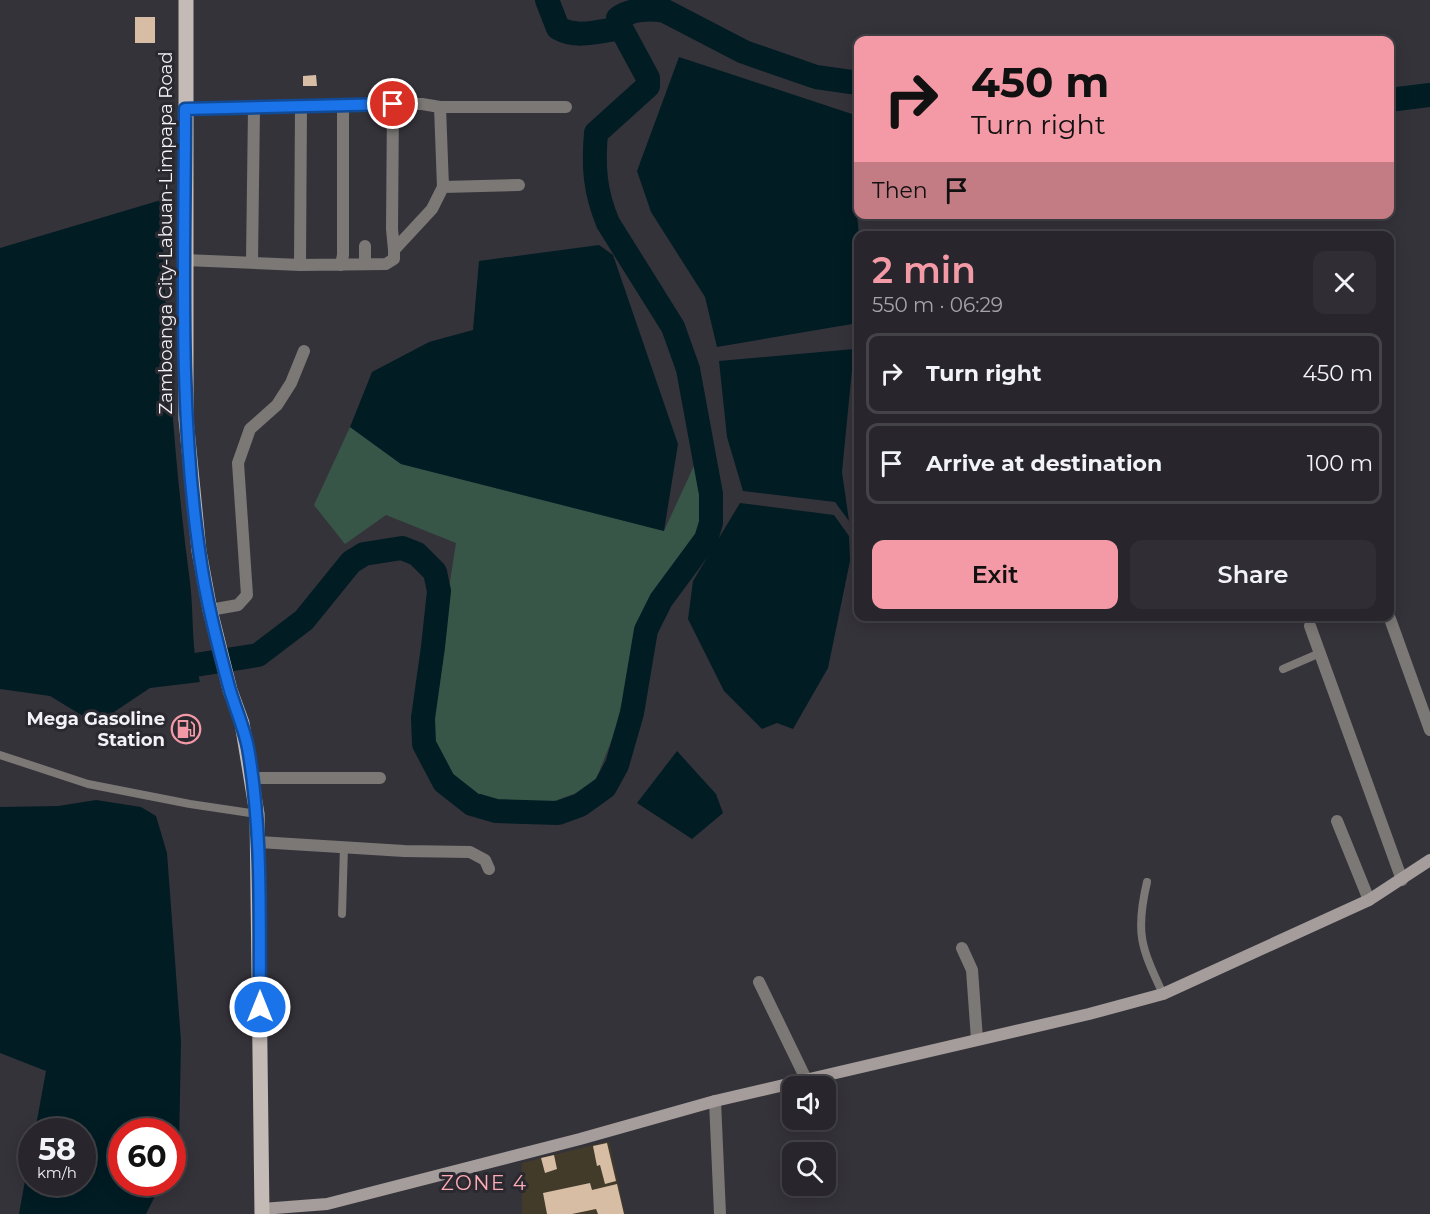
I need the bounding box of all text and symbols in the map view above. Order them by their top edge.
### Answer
street label: Zamboanga City-Labuan-Limpapa Road [155,52,177,414]
text: 450 m [971,56,1109,108]
icon: right [872,60,950,138]
pin [367,78,418,129]
icon: arrive [376,87,409,120]
text: Turn right [971,108,1106,141]
icon: arrive [940,174,973,207]
text: Then [872,177,928,204]
text: 2 min [872,248,976,292]
button: close [1313,251,1376,314]
text: 550 m · 06:29 [872,293,1003,317]
icon: right [875,357,908,390]
text: Turn right [926,360,1041,387]
text: 450 m [1302,360,1373,387]
icon: arrive [875,447,908,480]
text: Arrive at destination [926,450,1162,477]
text: 100 m [1307,450,1373,477]
button: Exit [872,540,1118,609]
button: Share [1130,540,1376,609]
place label: Mega Gasoline Station [27,708,165,751]
fuel station icon: Mega Gasoline Station [170,713,202,745]
position arrow [228,975,292,1039]
map controls [782,1076,836,1196]
button: sound [782,1076,836,1130]
speed limit sign: 60 [108,1118,186,1196]
text: 58 [38,1131,76,1168]
button: search [782,1142,836,1196]
text: km/h [37,1163,77,1182]
district label: ZONE 4 [441,1171,527,1195]

